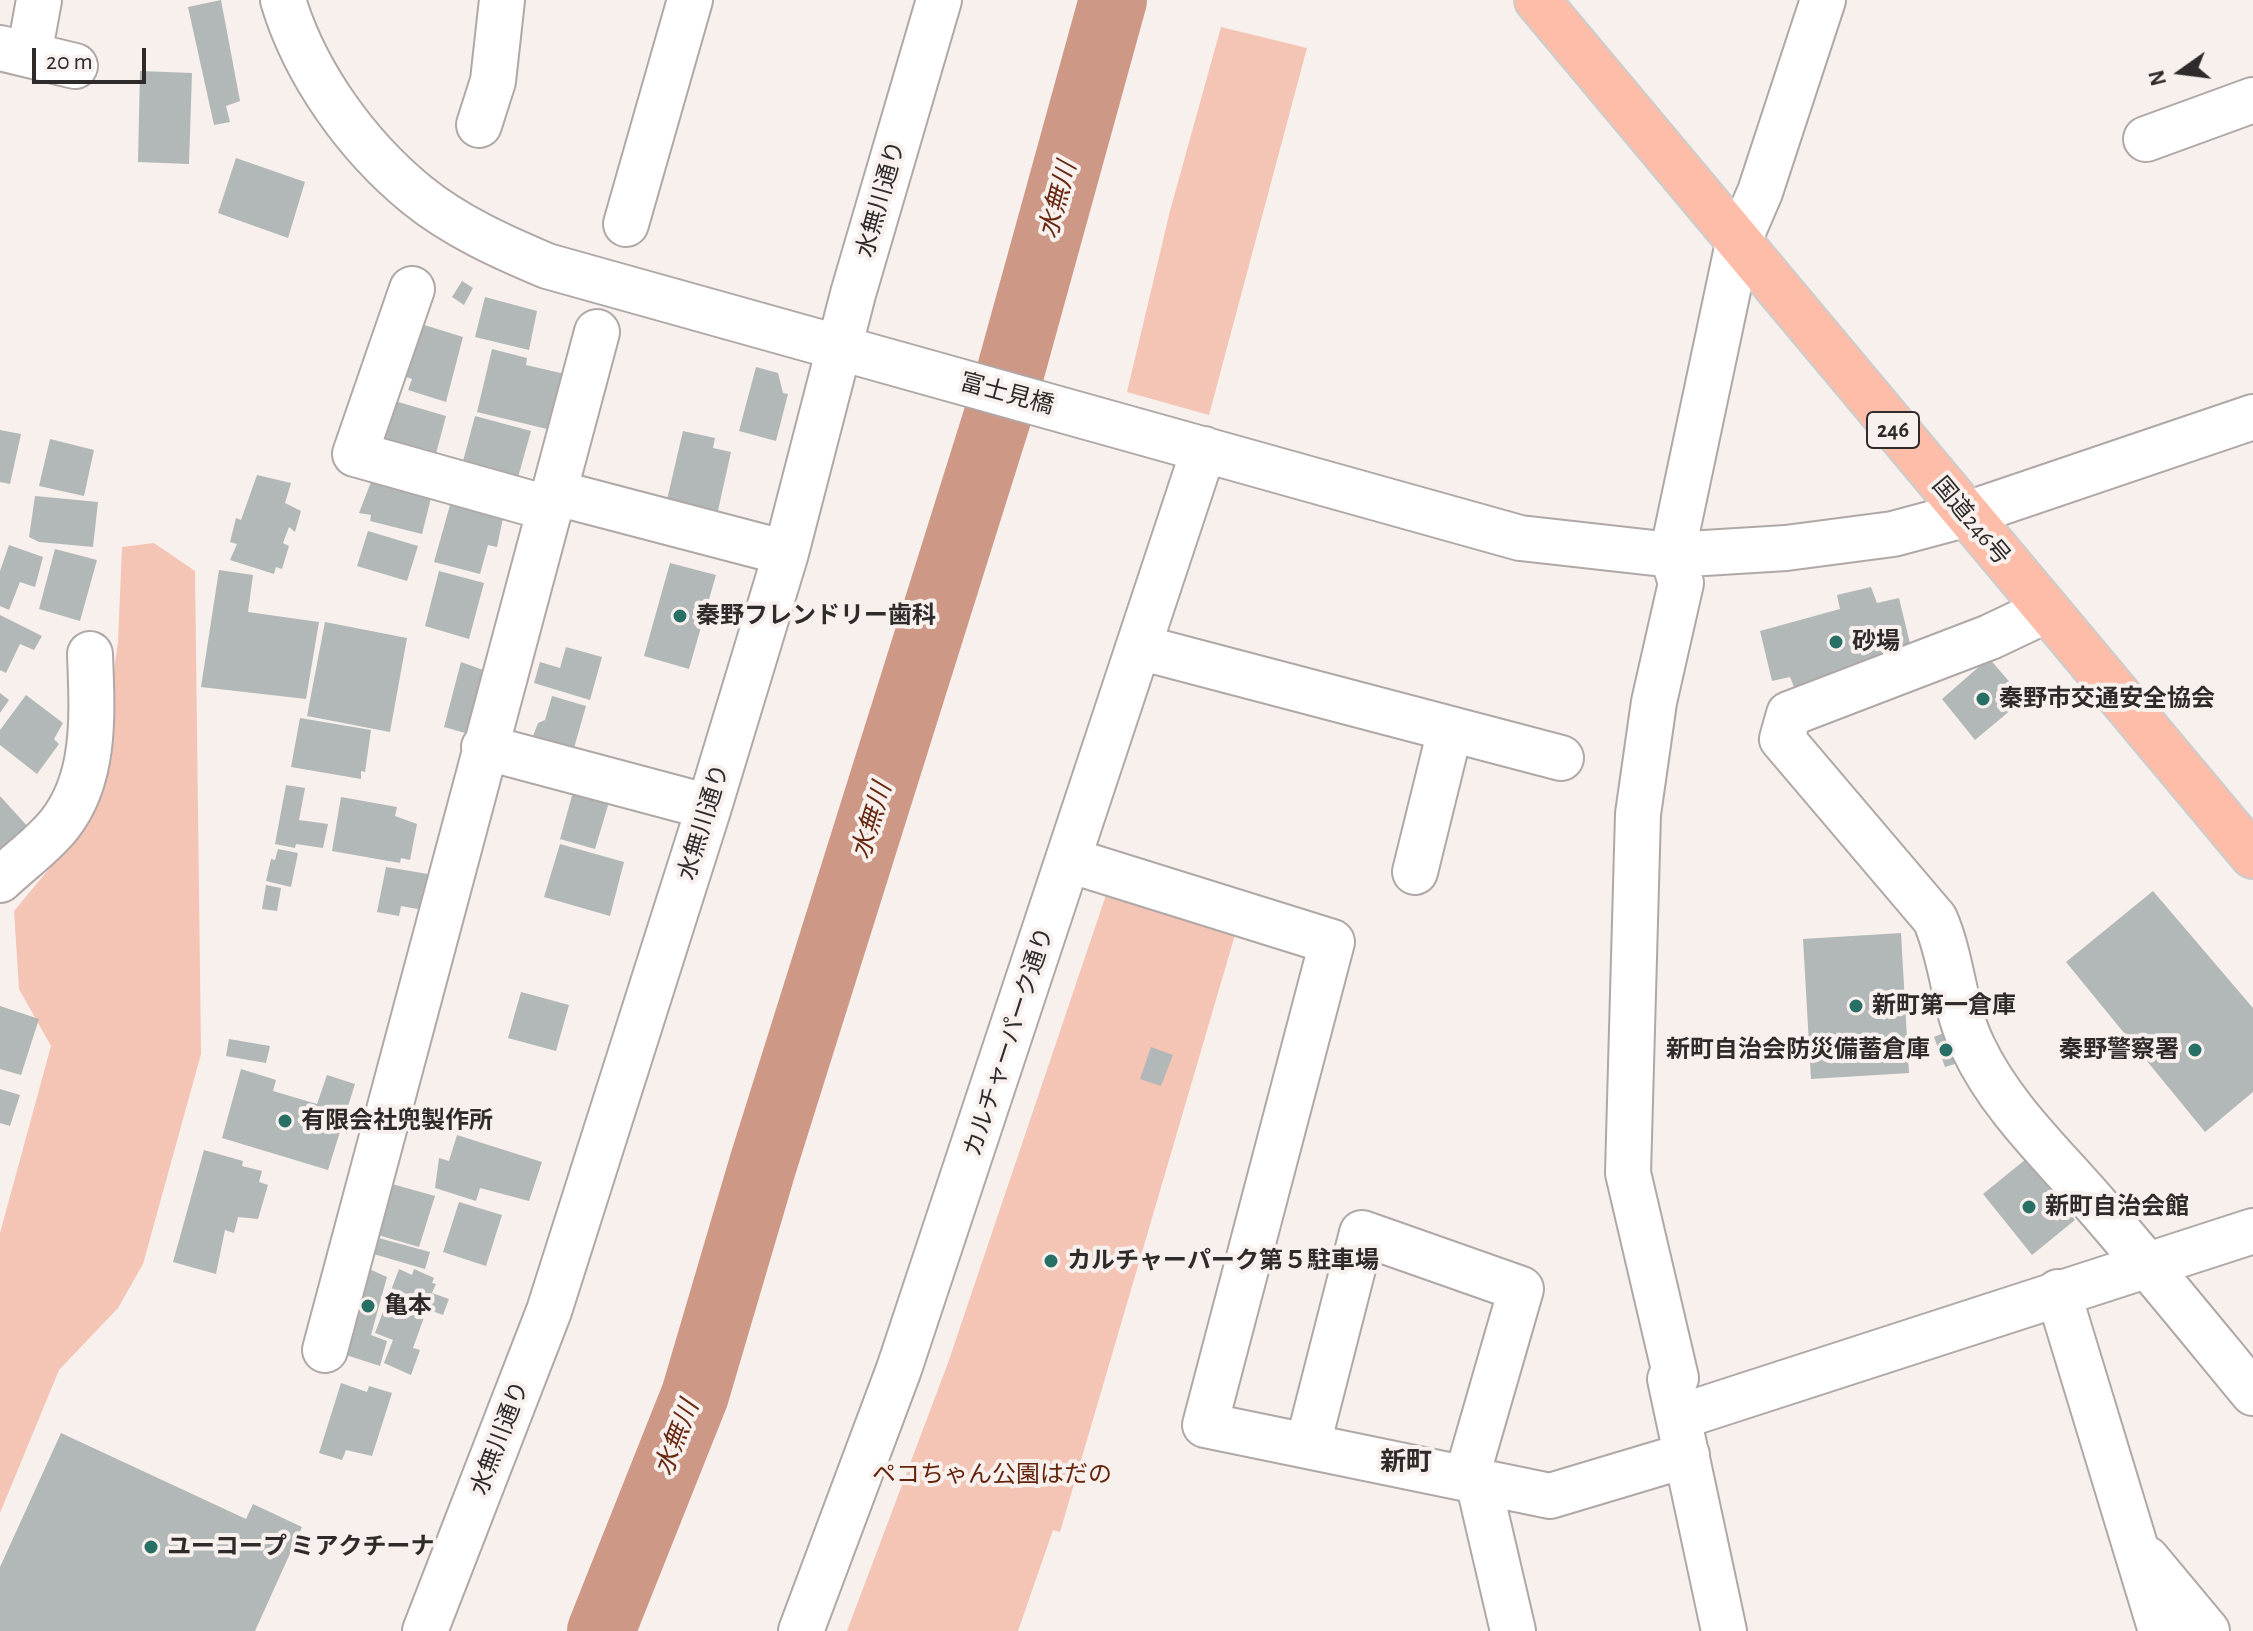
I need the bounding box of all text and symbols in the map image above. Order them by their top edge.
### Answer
scale bar [36,32,150,82]
north arrow [2141,32,2221,112]
text: 20 m [46,50,93,74]
text: N [2145,68,2170,88]
street label: 水無川通り [851,137,911,261]
water label: 水無川 [1033,158,1083,242]
street label: 富士見橋 [957,368,1057,420]
road number: 246 [1867,412,1919,448]
street label: 国道246号 [1926,471,2016,571]
place label: 秦野フレンドリー歯科 [696,602,936,630]
marker: 秦野フレンドリー歯科 [671,607,689,625]
place label: 砂場 [1852,628,1900,656]
marker: 砂場 [1827,633,1845,651]
place label: 秦野市交通安全協会 [1999,685,2215,713]
marker: 秦野市交通安全協会 [1974,690,1992,708]
street label: 水無川通り [673,760,735,884]
water label: 水無川 [846,779,898,863]
street label: カルチャーパーク通り [958,923,1060,1161]
place label: 新町第一倉庫 [1872,992,2016,1020]
marker: 新町第一倉庫 [1847,997,1865,1015]
place label: 新町自治会防災備蓄倉庫 [1666,1036,1930,1064]
place label: 秦野警察署 [2059,1036,2179,1064]
marker: 新町自治会防災備蓄倉庫 [1937,1041,1955,1059]
marker: 秦野警察署 [2186,1041,2204,1059]
place label: 有限会社兜製作所 [301,1107,493,1135]
marker: 有限会社兜製作所 [276,1112,294,1130]
place label: 新町自治会館 [2045,1193,2189,1221]
marker: 新町自治会館 [2020,1198,2038,1216]
place label: カルチャーパーク第５駐車場 [1067,1247,1379,1275]
marker: カルチャーパーク第５駐車場 [1042,1252,1060,1270]
place label: 亀本 [384,1292,432,1320]
marker: 亀本 [359,1297,377,1315]
street label: 水無川通り [465,1377,535,1499]
water label: 水無川 [648,1396,706,1480]
district label: 新町 [1380,1446,1432,1478]
park label: ペコちゃん公園はだの [872,1461,1112,1489]
place label: ユーコープ ミアクチーナ [167,1533,435,1561]
marker: ユーコープ ミアクチーナ [142,1538,160,1556]

